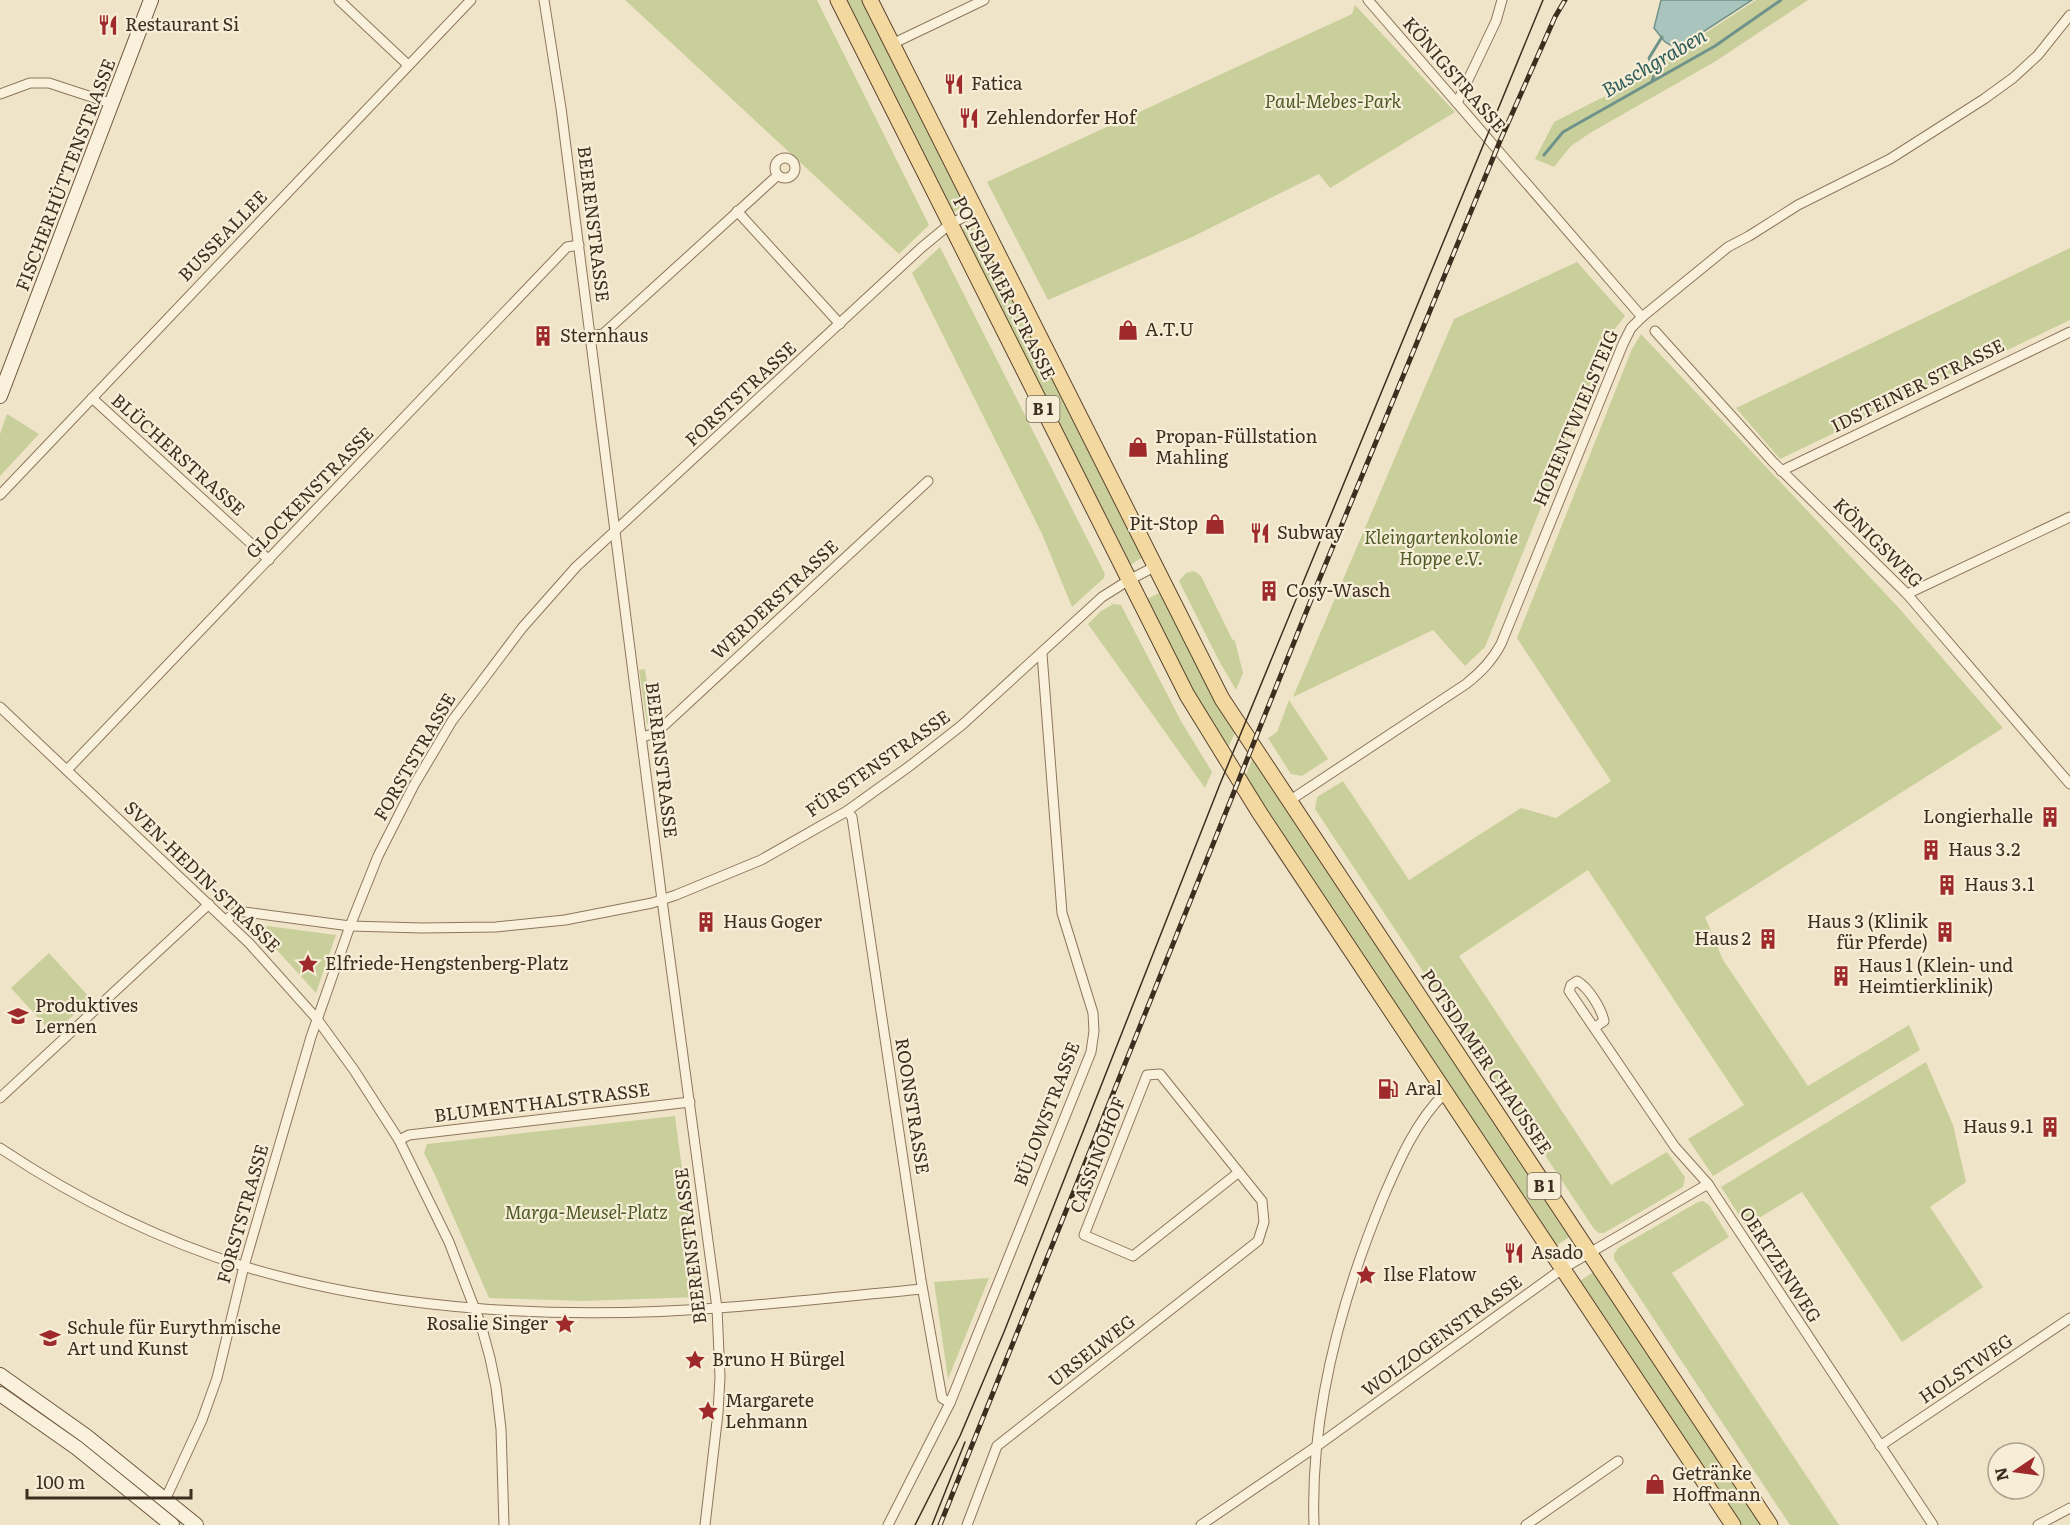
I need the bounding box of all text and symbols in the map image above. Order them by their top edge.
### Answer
place label: Restaurant Si [125,10,239,37]
street label: KÖNIGSTRASSE [1397,10,1513,138]
restaurant icon: Restaurant Si [96,13,120,37]
water label: Buschgraben [1595,19,1711,103]
street label: FISCHERHÜTTENSTRASSE [8,54,121,295]
place label: Fatica [971,69,1023,96]
restaurant icon: Fatica [942,72,966,96]
park label: Paul-Mebes-Park [1265,87,1402,114]
place label: Zehlendorfer Hof [986,103,1138,130]
restaurant icon: Zehlendorfer Hof [957,106,981,130]
street label: BEERENSTRASSE [572,144,617,304]
street label: BUSSEALLEE [171,183,273,287]
street label: POTSDAMER STRASSE [947,191,1063,384]
place label: A.T.U [1145,315,1194,342]
shop icon: A.T.U [1116,318,1140,342]
place label: Sternhaus [560,321,648,348]
building icon: Sternhaus [531,324,555,348]
street label: HOHENTWIELSTEIG [1525,325,1624,510]
street label: IDSTEINER STRASSE [1826,331,2009,438]
street label: FORSTSTRASSE [678,334,802,452]
street label: BLÜCHERSTRASSE [106,386,252,521]
road number: B 1 [1026,396,1060,422]
street label: GLOCKENSTRASSE [239,420,379,564]
place label: Propan-Füllstation Mahling [1155,422,1317,470]
shop icon: Propan-Füllstation Mahling [1126,435,1150,459]
street label: KÖNIGSWEG [1828,491,1930,593]
place label: Pit-Stop [1129,509,1198,536]
shop icon: Pit-Stop [1203,512,1227,536]
place label: Subway [1277,518,1344,545]
restaurant icon: Subway [1248,521,1272,545]
park label: Kleingartenkolonie Hoppe e.V. [1364,523,1518,571]
street label: WERDERSTRASSE [704,533,844,665]
place label: Cosy-Wasch [1286,576,1390,603]
building icon: Cosy-Wasch [1257,579,1281,603]
street label: BEERENSTRASSE [640,680,685,840]
street label: FORSTSTRASSE [366,687,461,825]
street label: FÜRSTENSTRASSE [799,703,955,823]
street label: SVEN-HEDIN-STRASSE [119,794,287,958]
place label: Longierhalle [1923,802,2033,829]
building icon: Longierhalle [2038,805,2062,829]
place label: Haus 3.2 [1948,835,2020,862]
building icon: Haus 3.2 [1919,838,1943,862]
place label: Haus 3.1 [1964,870,2035,897]
building icon: Haus 3.1 [1935,873,1959,897]
place label: Haus Goger [723,907,822,934]
place label: Haus 3 (Klinik für Pferde) [1807,907,1929,955]
building icon: Haus Goger [694,910,718,934]
building icon: Haus 3 (Klinik für Pferde) [1933,920,1957,944]
place label: Haus 2 [1694,924,1751,951]
building icon: Haus 2 [1756,927,1780,951]
place label: Elfriede-Hengstenberg-Platz [325,949,568,976]
place label: Haus 1 (Klein- und Heimtierklinik) [1858,951,2013,999]
place icon: Elfriede-Hengstenberg-Platz [296,952,320,976]
street label: POTSDAMER CHAUSSEE [1415,963,1560,1159]
building icon: Haus 1 (Klein- und Heimtierklinik) [1829,964,1853,988]
place label: Produktives Lernen [35,991,138,1039]
school or university icon: Produktives Lernen [6,1004,30,1028]
street label: ROONSTRASSE [889,1036,938,1176]
street label: BÜLOWSTRASSE [1006,1037,1086,1190]
place label: Aral [1405,1074,1442,1101]
street label: BLUMENTHALSTRASSE [432,1075,651,1128]
fuel station icon: Aral [1376,1077,1400,1101]
street label: CASSINOHOF [1062,1092,1131,1217]
place label: Haus 9.1 [1963,1112,2033,1139]
building icon: Haus 9.1 [2038,1115,2062,1139]
street label: FORSTSTRASSE [209,1141,274,1286]
street label: BEERENSTRASSE [667,1166,712,1326]
road number: B 1 [1528,1173,1560,1199]
park label: Marga-Meusel-Platz [504,1198,668,1225]
street label: OERTZENWEG [1734,1201,1829,1327]
place label: Asado [1531,1238,1583,1265]
restaurant icon: Asado [1502,1241,1526,1265]
place label: Ilse Flatow [1383,1260,1477,1287]
place icon: Ilse Flatow [1354,1263,1378,1287]
street label: WOLZOGENSTRASSE [1355,1267,1527,1402]
street label: URSELWEG [1042,1307,1140,1393]
place label: Rosalie Singer [426,1309,548,1336]
place icon: Rosalie Singer [553,1312,577,1336]
place label: Schule für Eurythmische Art und Kunst [67,1313,281,1361]
school or university icon: Schule für Eurythmische Art und Kunst [38,1326,62,1350]
street label: HOLSTWEG [1913,1326,2018,1409]
place label: Bruno H Bürgel [712,1345,845,1372]
place icon: Bruno H Bürgel [683,1348,707,1372]
place label: Margarete Lehmann [725,1386,814,1434]
place icon: Margarete Lehmann [696,1399,720,1423]
north arrow [1986,1441,2046,1501]
place label: Getränke Hoffmann [1672,1459,1761,1507]
scale bar [27,1462,190,1500]
text: N [1987,1465,2014,1484]
text: 100 m [36,1468,85,1495]
shop icon: Getränke Hoffmann [1643,1472,1667,1496]

